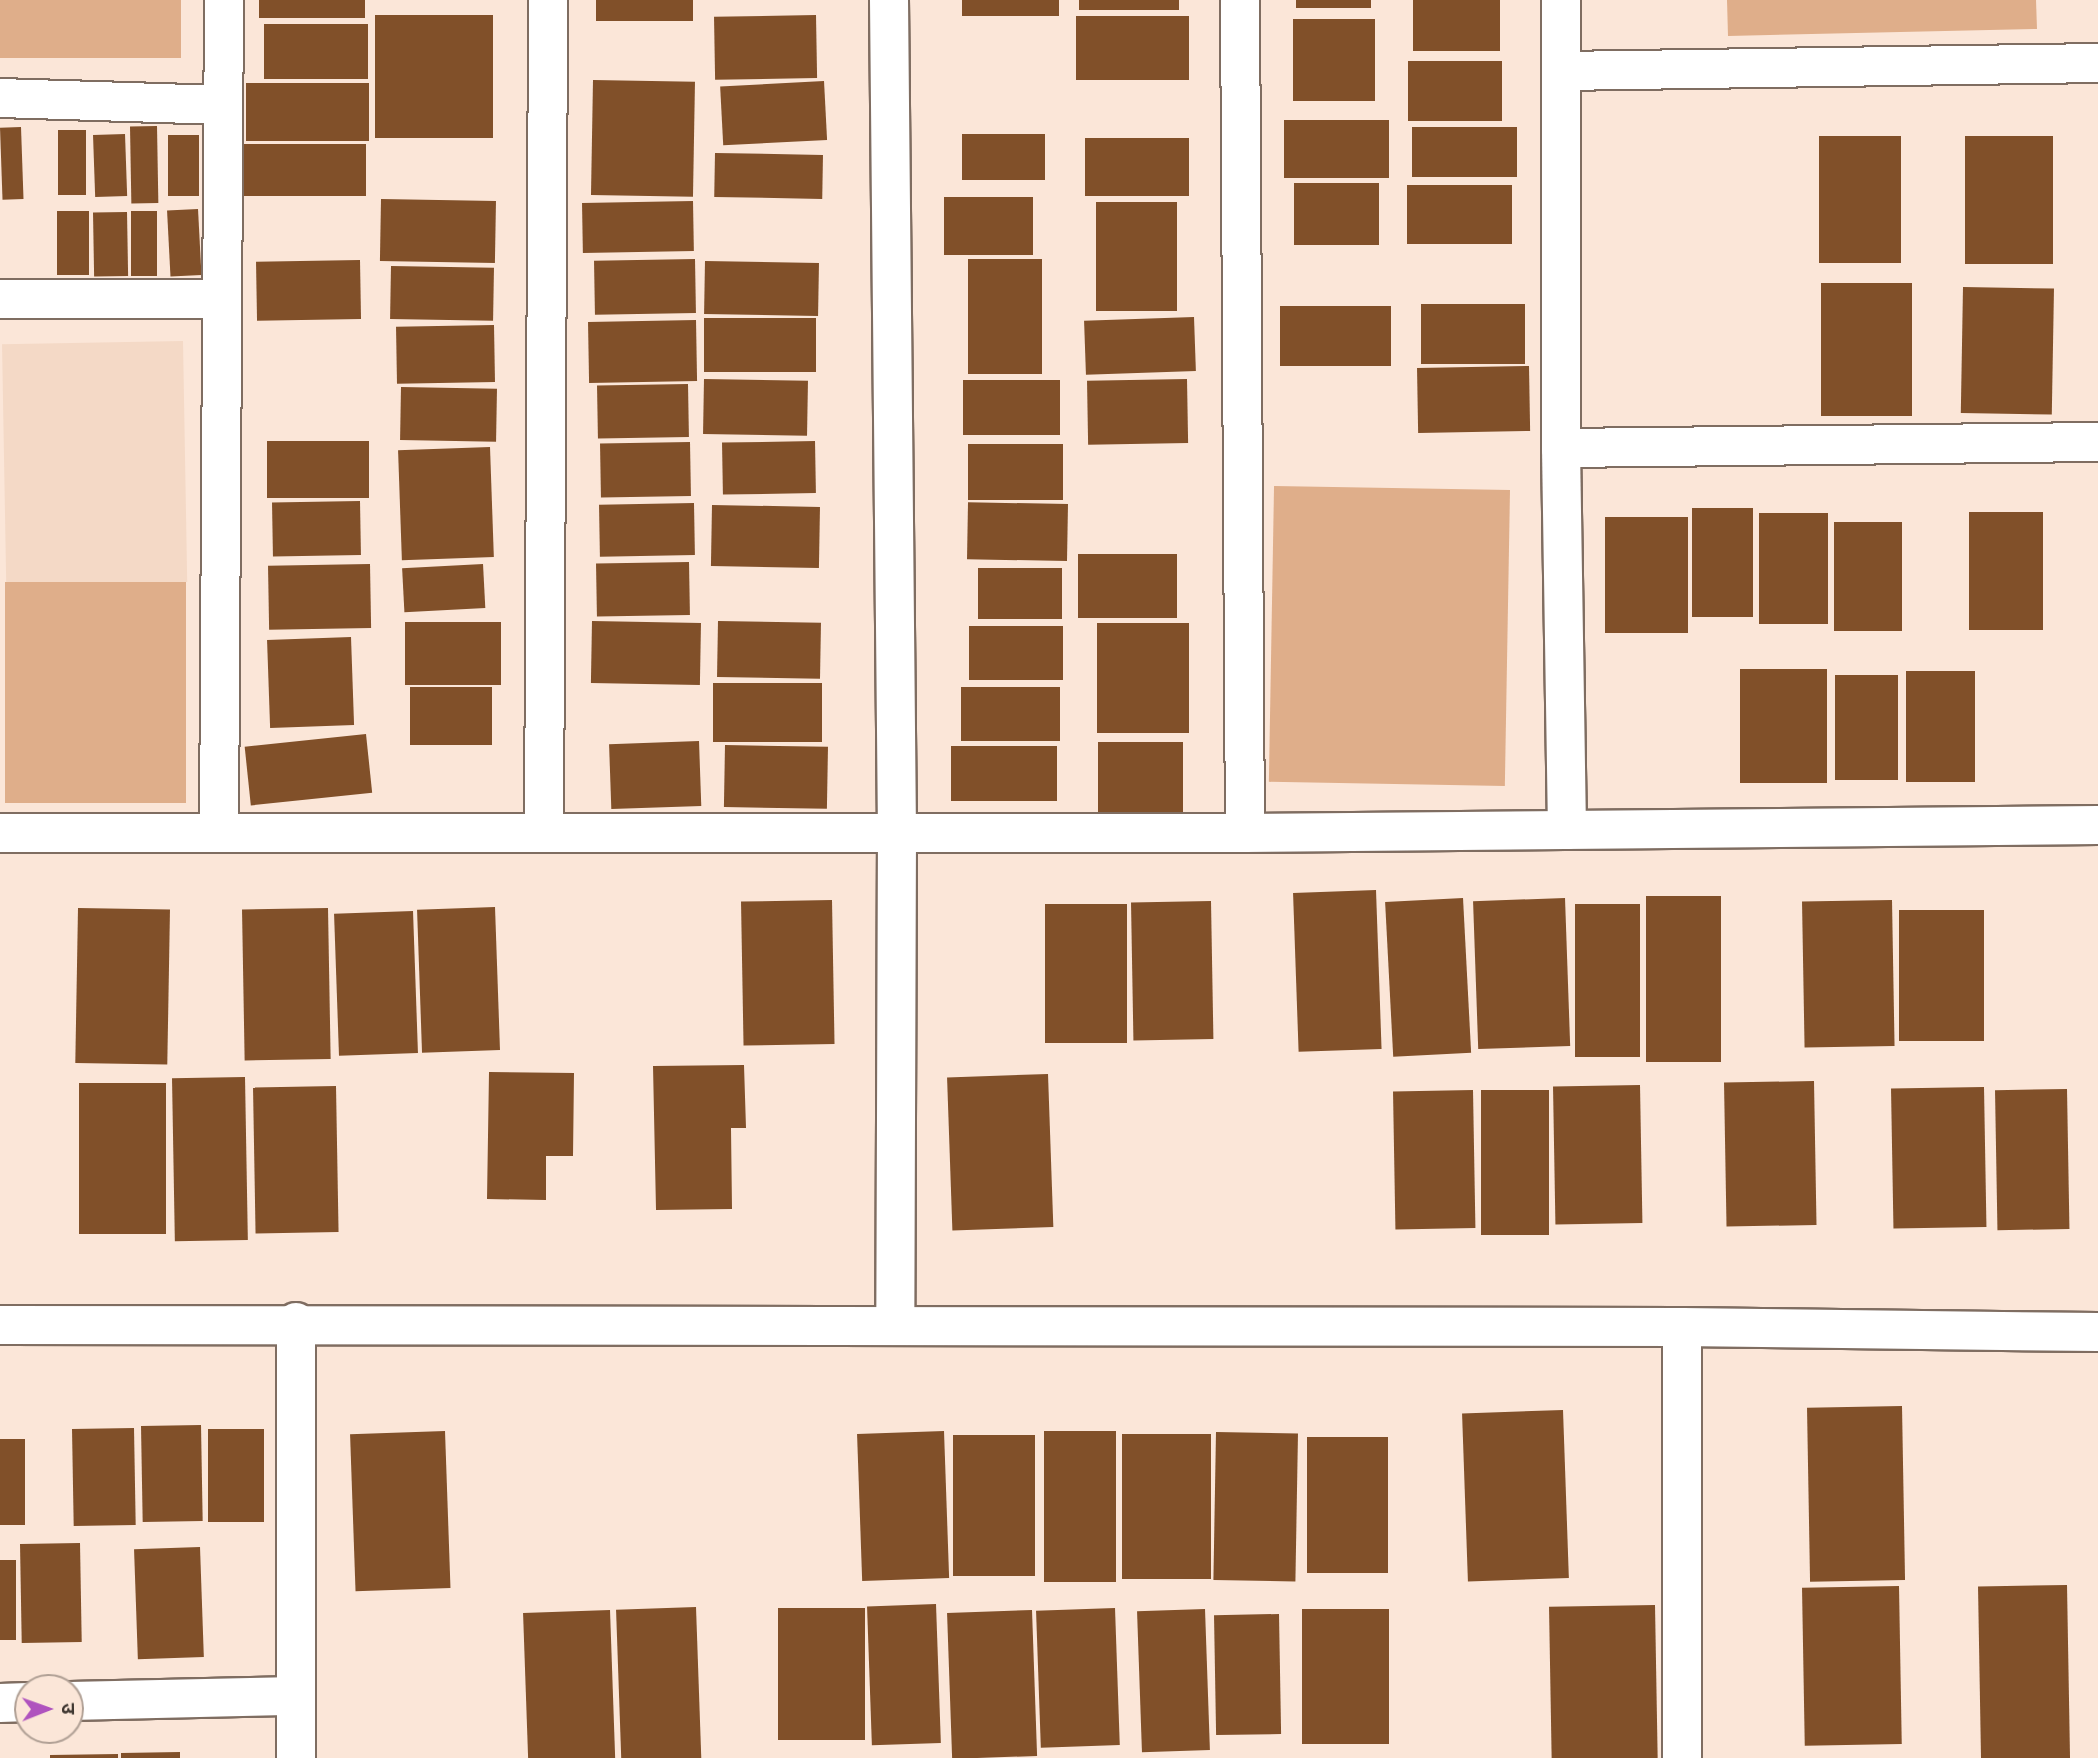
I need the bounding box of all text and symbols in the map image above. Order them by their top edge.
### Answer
north arrow [14,1674,84,1744]
text: उ [57,1703,80,1714]

